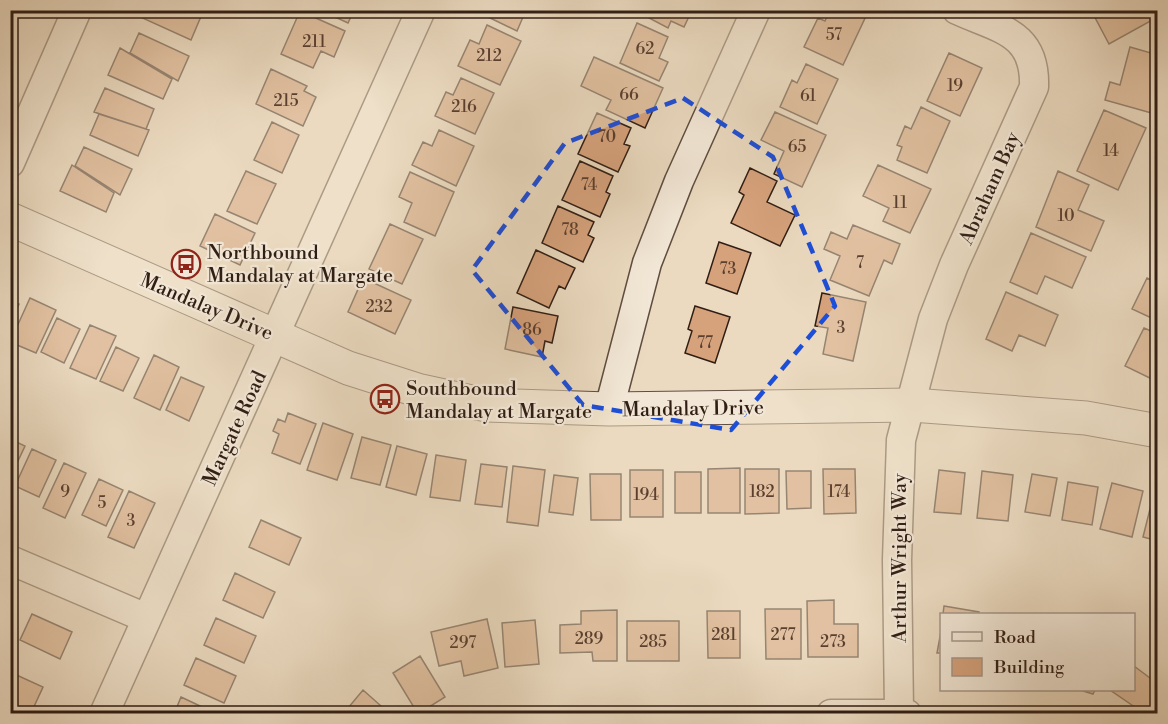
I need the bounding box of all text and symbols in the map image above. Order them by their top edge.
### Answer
house number: 57 [826,25,842,45]
house number: 211 [302,32,326,52]
house number: 62 [636,39,654,59]
house number: 212 [476,46,502,66]
house number: 19 [947,76,963,96]
house number: 66 [619,85,639,105]
house number: 61 [800,86,816,106]
house number: 215 [273,91,299,111]
house number: 216 [451,97,477,117]
house number: 70 [598,127,616,147]
street label: Abraham Bay [954,128,1026,250]
house number: 65 [788,137,806,157]
house number: 14 [1103,141,1119,161]
house number: 74 [581,175,598,195]
house number: 11 [893,193,907,213]
house number: 10 [1058,206,1075,226]
house number: 78 [561,220,579,240]
place label: Northbound Mandalay at Margate [207,241,393,289]
bus stop icon: Northbound Mandalay at Margate [170,248,202,280]
house number: 7 [856,253,864,273]
house number: 73 [720,259,737,279]
street label: Mandalay Drive [136,268,277,347]
house number: 232 [365,297,393,317]
house number: 3 [837,318,846,338]
house number: 86 [522,320,542,340]
house number: 77 [697,333,713,353]
street label: Margate Road [198,366,273,490]
place label: Southbound Mandalay at Margate [406,377,592,425]
bus stop icon: Southbound Mandalay at Margate [369,383,401,415]
street label: Mandalay Drive [622,396,764,423]
street label: Arthur Wright Way [888,473,913,644]
house number: 9 [60,482,70,502]
house number: 182 [749,482,775,502]
house number: 174 [828,482,851,502]
house number: 194 [633,485,659,505]
house number: 5 [98,493,107,513]
house number: 3 [127,511,136,531]
legend [940,613,1135,691]
house number: 281 [711,625,737,645]
house number: 277 [770,625,796,645]
text: Road [994,626,1037,649]
house number: 289 [575,629,604,649]
house number: 285 [639,632,667,652]
house number: 273 [820,632,846,652]
house number: 297 [450,633,476,653]
text: Building [993,656,1065,679]

